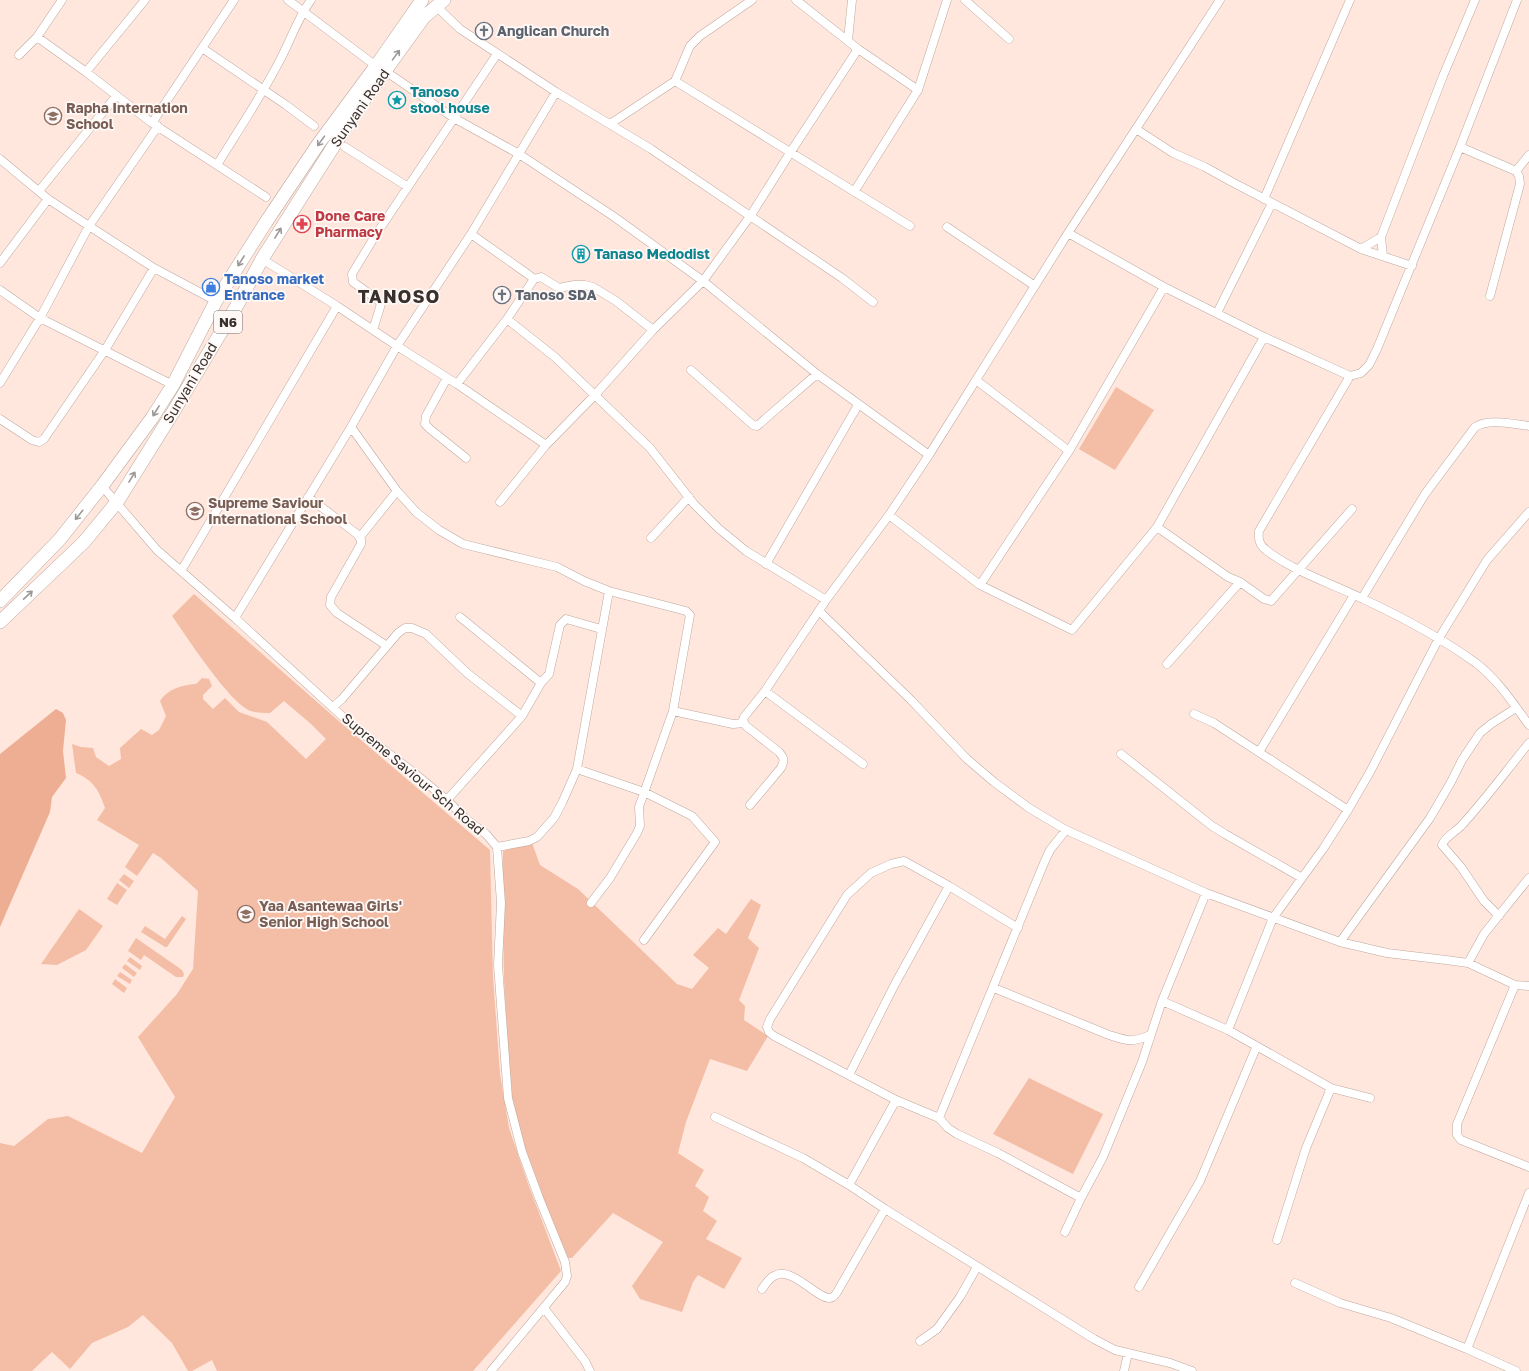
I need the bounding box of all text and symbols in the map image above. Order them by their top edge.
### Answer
church icon: Anglican Church [474,21,494,41]
place label: Anglican Church [497,22,609,39]
one-way arrow [392,50,400,61]
street label: Sunyani Road [326,65,393,150]
place label: Tanoso stool house [410,83,490,116]
place icon: Tanoso stool house [387,90,407,110]
place label: Rapha Internation School [66,99,188,132]
school or university icon: Rapha Internation School [43,106,63,126]
one-way arrow [317,136,325,147]
place label: Done Care Pharmacy [315,207,385,240]
pharmacy icon: Done Care Pharmacy [292,214,312,234]
one-way arrow [274,227,282,239]
building icon: Tanaso Medodist [571,244,591,264]
place label: Tanaso Medodist [594,245,710,262]
one-way arrow [237,255,245,266]
place label: Tanoso market Entrance [224,270,325,303]
shop icon: Tanoso market Entrance [201,277,221,297]
district label: TANOSO [358,285,440,307]
church icon: Tanoso SDA [492,285,512,305]
place label: Tanoso SDA [515,286,597,303]
road number: N6 [214,311,242,333]
street label: Sunyani Road [159,339,220,426]
one-way arrow [152,405,160,417]
one-way arrow [128,471,136,483]
place label: Supreme Saviour International School [208,494,347,527]
school or university icon: Supreme Saviour International School [185,501,205,521]
one-way arrow [75,510,83,521]
one-way arrow [23,590,33,600]
street label: Supreme Saviour Sch Road [339,709,488,838]
place label: Yaa Asantewaa Girls' Senior High School [259,897,402,930]
school or university icon: Yaa Asantewaa Girls' Senior High School [236,904,256,924]

